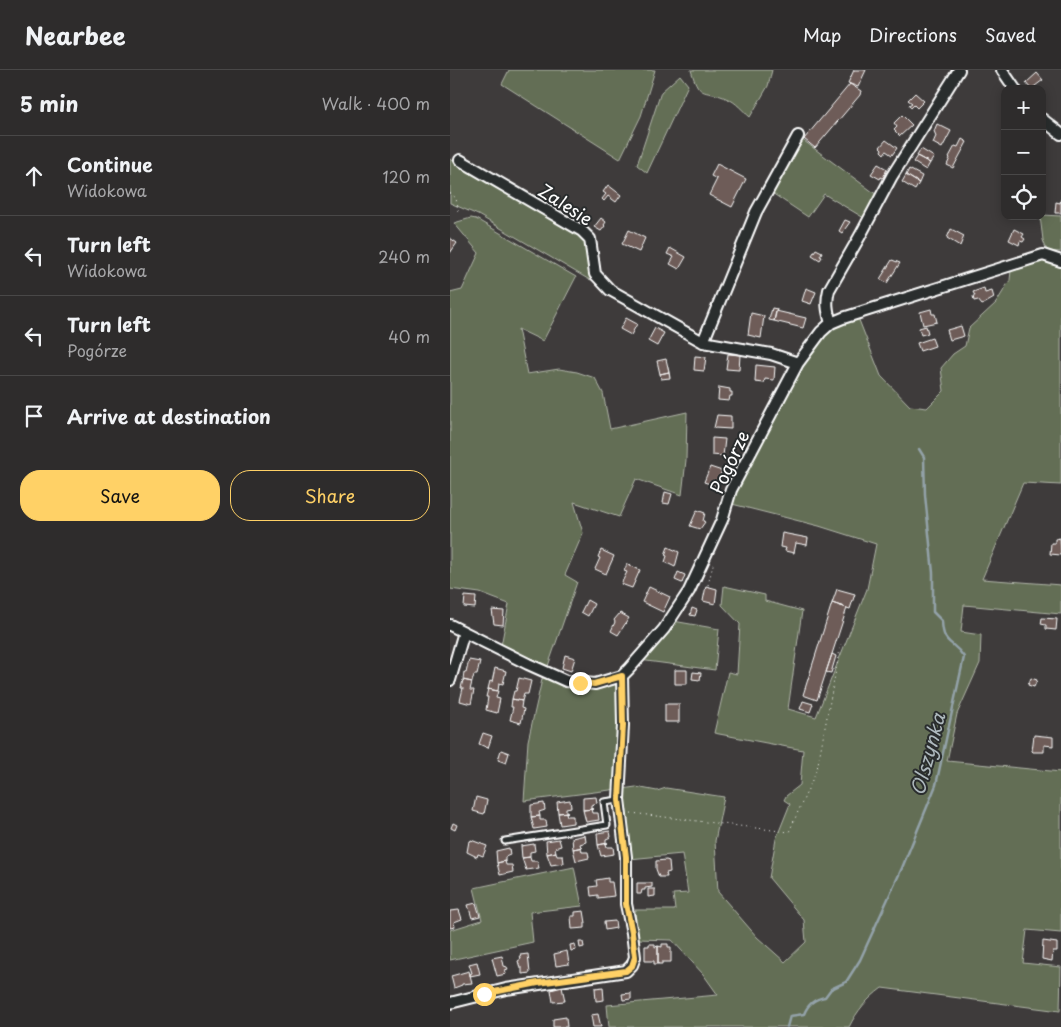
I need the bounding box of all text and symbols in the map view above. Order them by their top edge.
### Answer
text: Nearbee [25,17,126,53]
text: Map [803,21,841,48]
text: Directions [869,21,957,48]
text: Saved [985,21,1036,48]
map controls [1001,85,1046,220]
button: + [1001,85,1046,130]
text: 5 min [20,87,78,119]
text: Walk · 400 m [322,91,430,115]
button: − [1001,130,1046,175]
text: Continue [67,150,153,178]
icon: ahead [20,162,48,190]
text: 120 m [383,164,430,188]
button: locate [1001,175,1046,220]
street label: Zalesie [534,176,598,232]
text: Widokowa [67,178,147,202]
text: Turn left [67,230,151,258]
icon: left [20,242,48,270]
text: 240 m [378,244,430,268]
text: Widokowa [67,258,147,282]
text: Turn left [67,310,151,338]
icon: left [20,322,48,350]
text: 40 m [388,324,430,348]
text: Pogórze [67,338,127,362]
icon: arrive [20,402,48,430]
text: Arrive at destination [67,402,271,430]
street label: Pogórze [703,426,755,498]
button: Save [20,470,220,521]
button: Share [230,470,430,521]
route end [569,672,592,695]
water label: Olszynka [903,709,952,798]
route start [473,983,496,1006]

